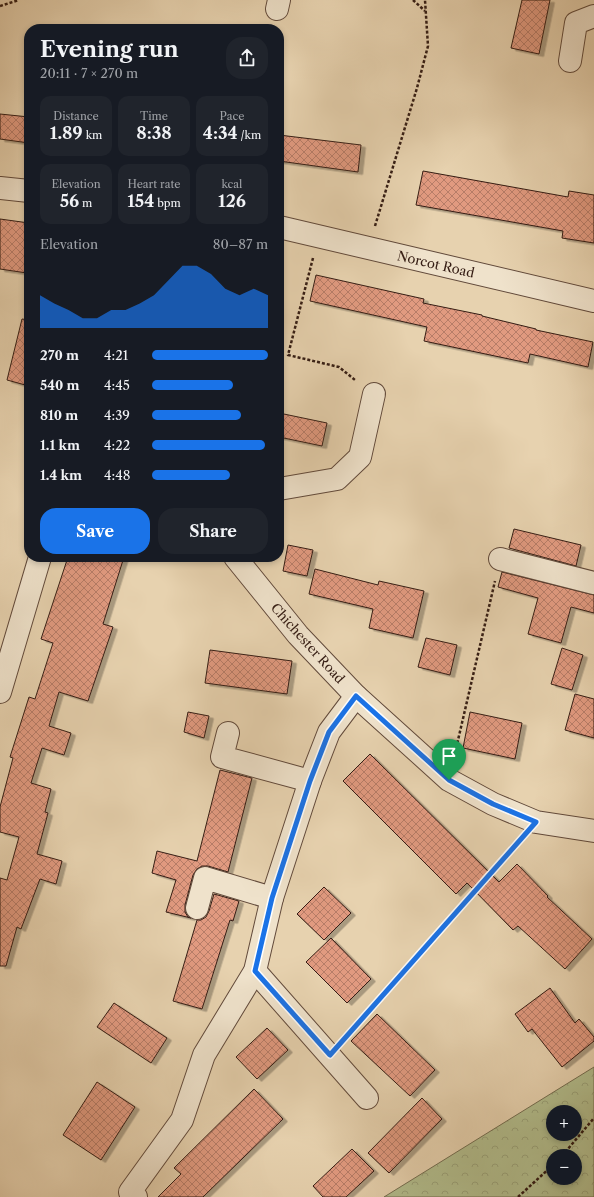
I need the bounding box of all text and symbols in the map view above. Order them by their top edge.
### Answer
text: Evening run [40,36,179,63]
button: share [226,37,268,79]
text: 20:11 · 7 × 270 m [40,65,138,81]
text: Distance [53,109,99,123]
text: Time [140,109,168,123]
text: Pace [220,109,244,123]
text: 1.89 [50,123,83,143]
text: 8:38 [136,123,172,143]
text: 4:34 [203,123,238,143]
text: km [83,128,102,142]
text: /km [238,128,261,142]
text: Elevation [51,177,101,191]
text: Heart rate [127,177,181,191]
text: kcal [222,177,242,191]
text: 56 [60,191,79,211]
text: 154 [127,191,154,211]
text: 126 [218,191,246,211]
text: m [79,196,92,210]
text: bpm [154,196,181,210]
text: Elevation [40,236,98,252]
text: 80–87 m [213,236,268,252]
street label: Norcot Road [396,247,476,281]
text: 270 m [40,347,79,363]
text: 4:21 [104,347,128,363]
text: 540 m [40,377,79,393]
text: 4:45 [104,377,130,393]
text: 810 m [40,407,78,423]
text: 4:39 [104,407,130,423]
text: 1.1 km [40,437,80,453]
text: 4:22 [104,437,130,453]
text: 1.4 km [40,467,82,483]
text: 4:48 [104,467,130,483]
button: Save [40,508,150,554]
button: Share [158,508,268,554]
street label: Chichester Road [268,600,348,687]
pin [432,739,466,780]
icon: arrive [438,745,460,767]
map controls [546,1105,582,1185]
button: + [546,1105,582,1141]
button: − [546,1149,582,1185]

